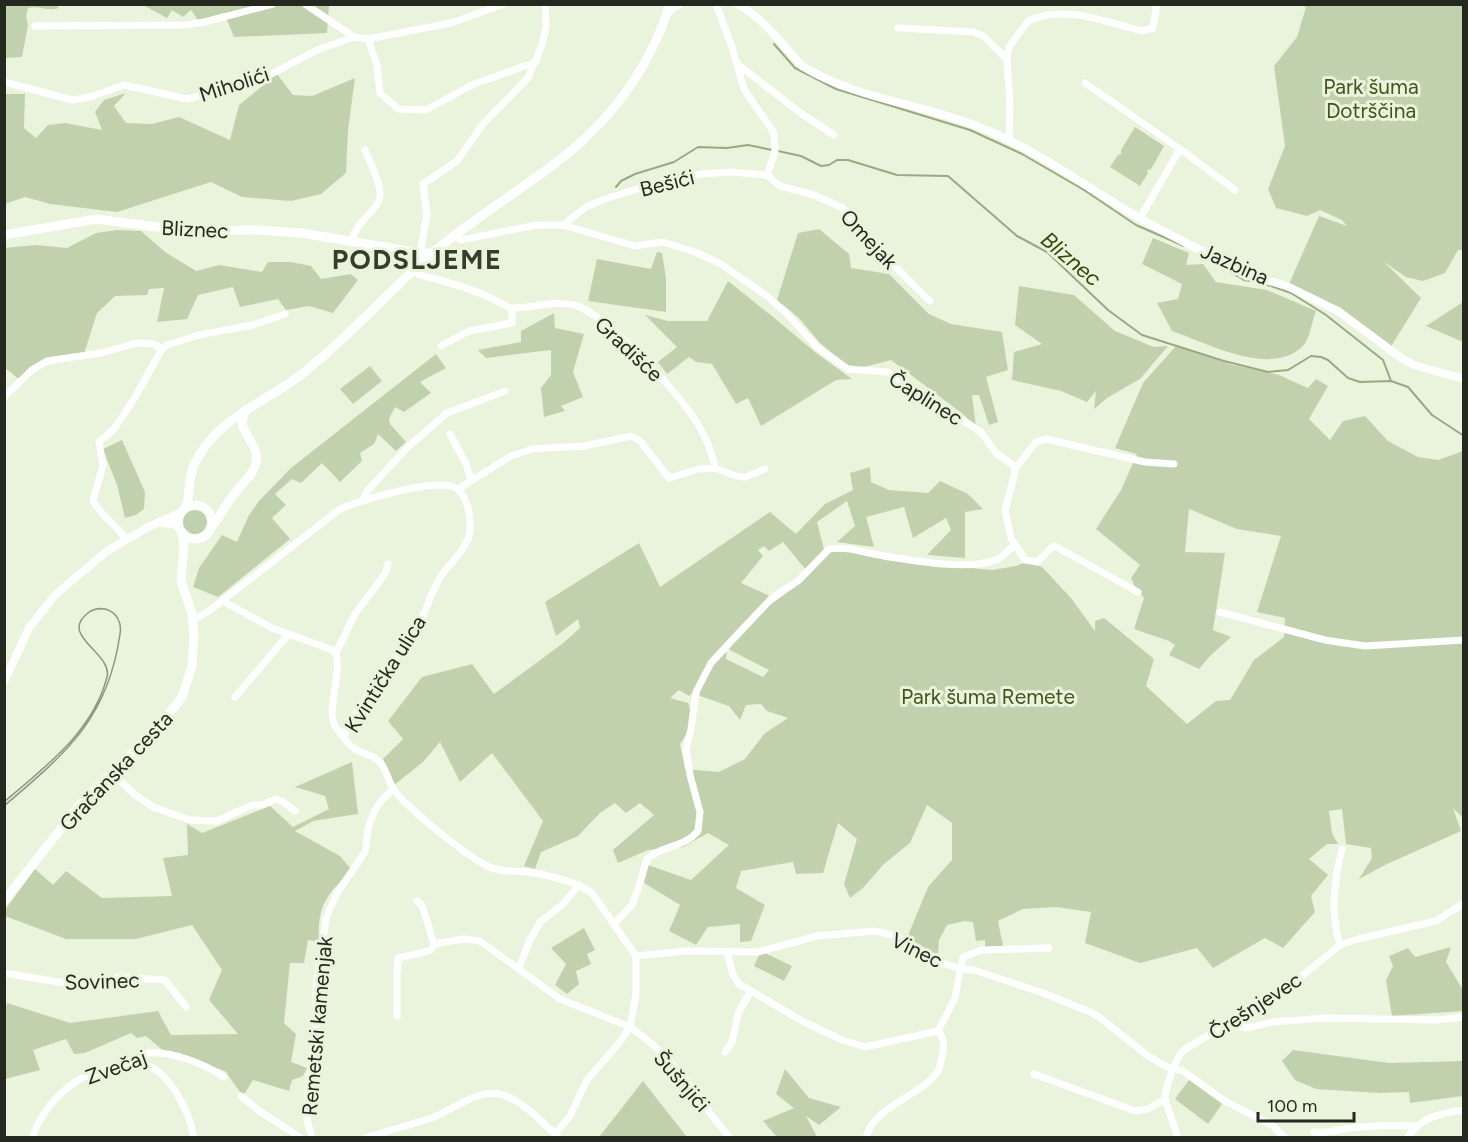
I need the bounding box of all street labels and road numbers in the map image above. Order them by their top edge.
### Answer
street label: Miholići [196,61,272,107]
street label: Bešići [637,164,697,202]
street label: Omejak [835,204,903,275]
street label: Bliznec [161,215,229,243]
street label: Jazbina [1197,238,1273,290]
street label: Gradišće [590,311,668,387]
street label: Čaplinec [884,366,968,430]
street label: Kvintička ulica [339,611,431,737]
street label: Gračanska cesta [54,706,178,836]
street label: Vinec [887,927,947,973]
street label: Remetski kamenjak [297,934,337,1117]
street label: Sovinec [64,967,140,995]
street label: Črešnjevec [1204,967,1306,1045]
street label: Zvečaj [82,1044,150,1090]
street label: Šušnjići [649,1045,715,1117]

